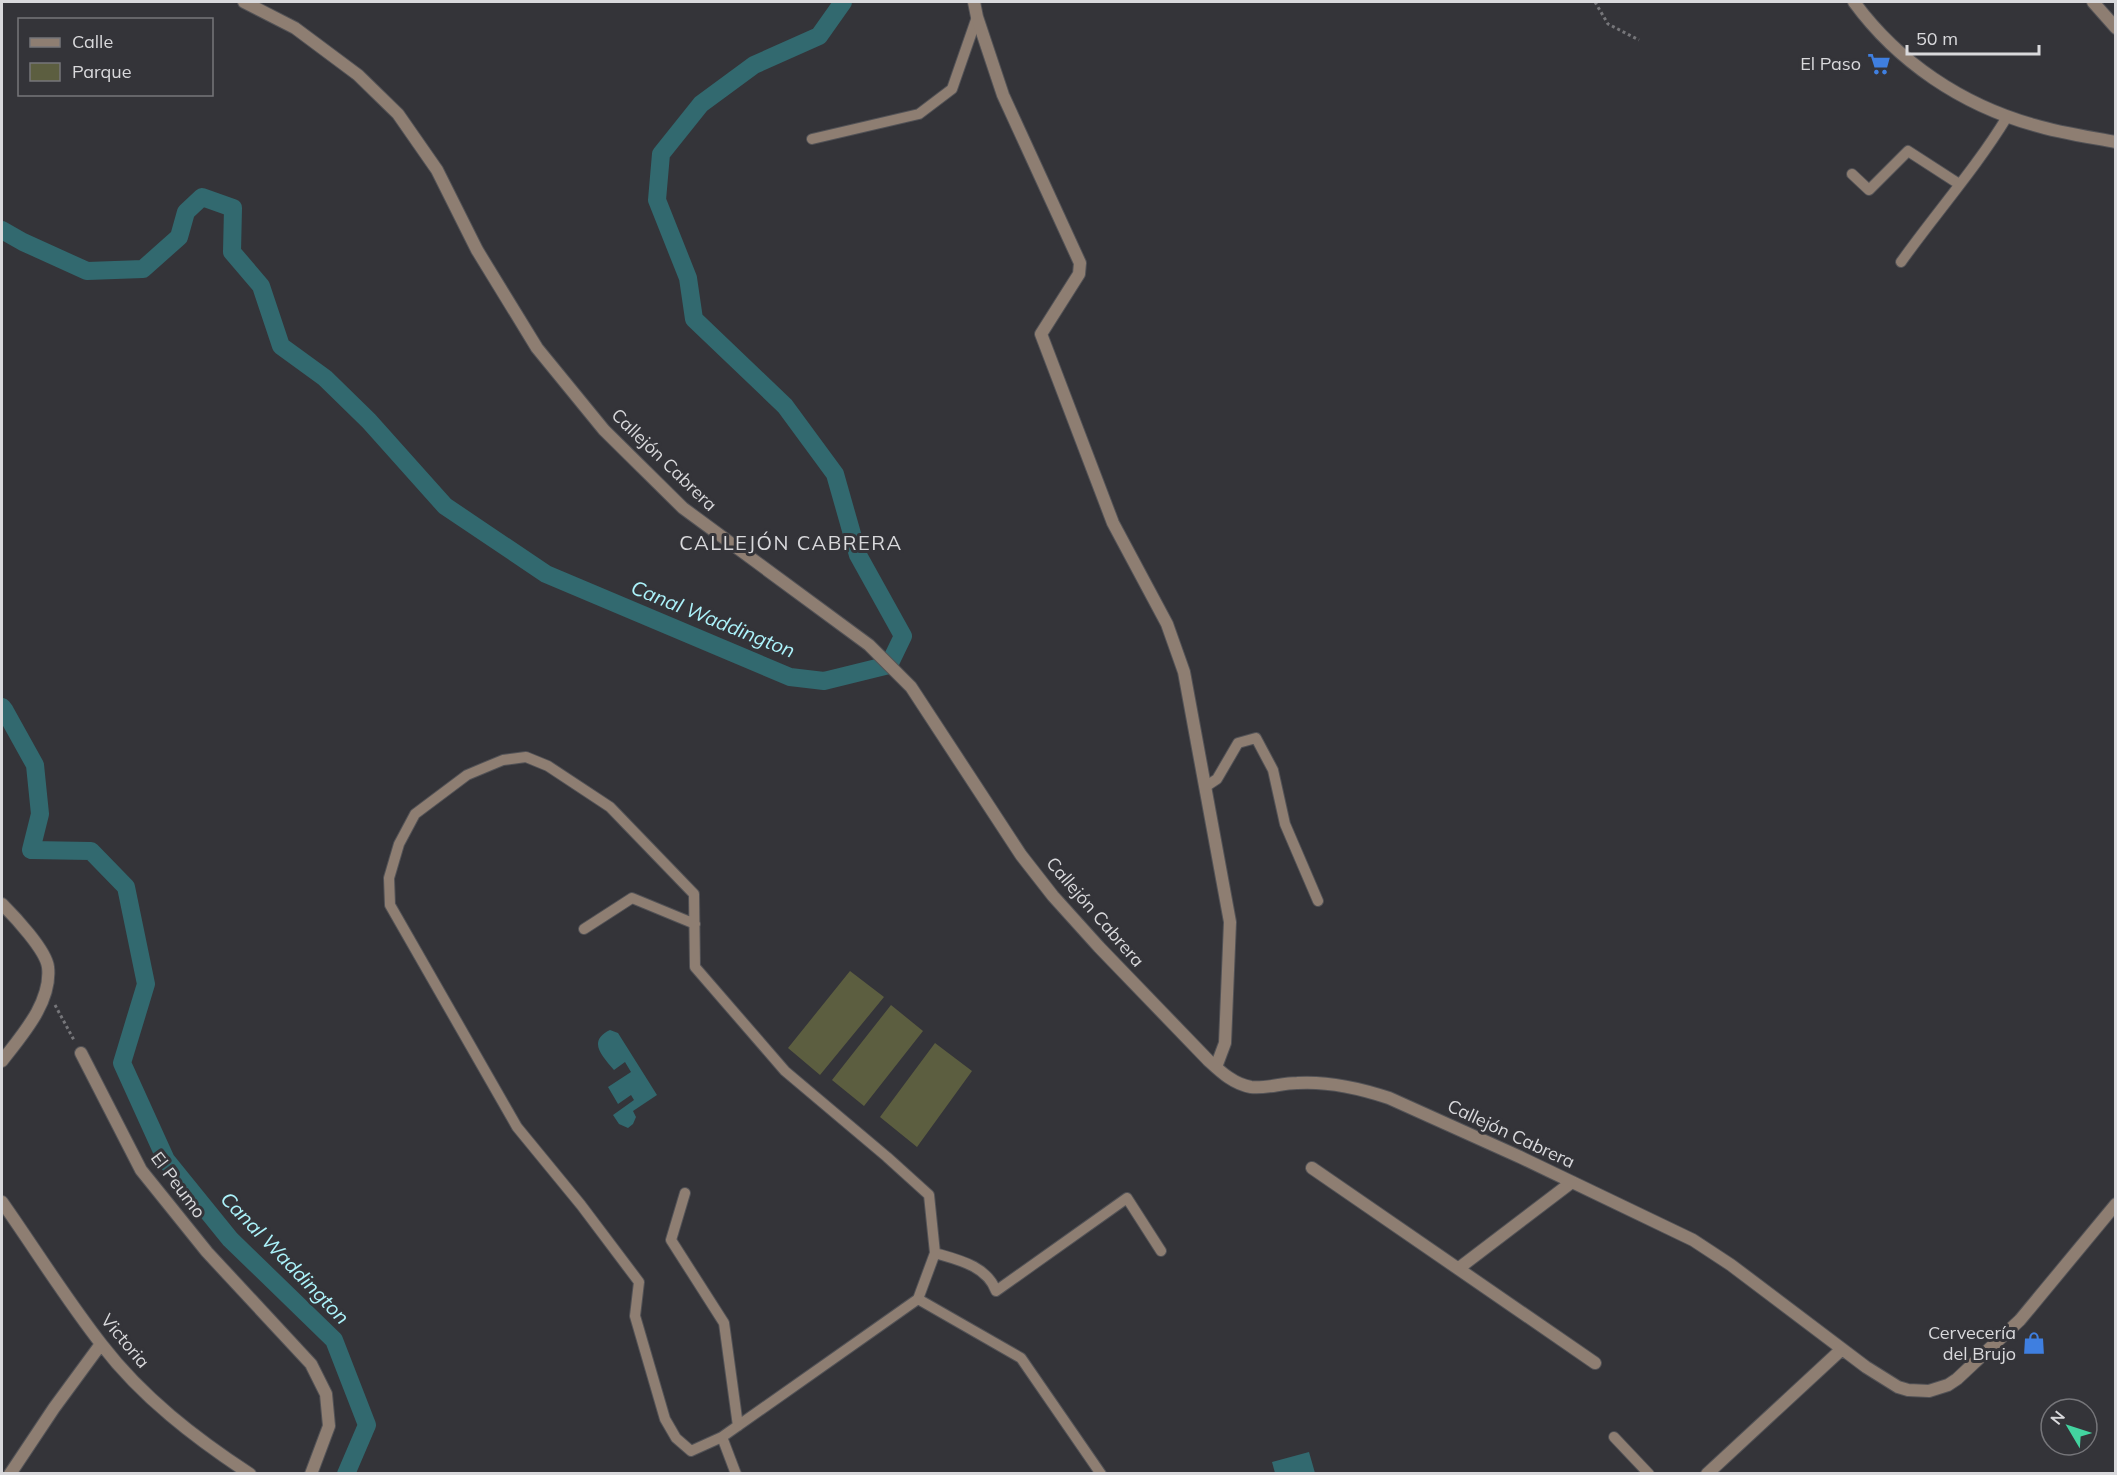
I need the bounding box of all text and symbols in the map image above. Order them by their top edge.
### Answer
legend [18,18,213,96]
scale bar [1907,18,2039,56]
text: 50 m [1916,27,1958,50]
text: Calle [72,30,113,53]
supermarket icon: El Paso [1866,51,1892,77]
place label: El Paso [1800,52,1861,75]
text: Parque [72,60,131,83]
street label: Callejón Cabrera [607,403,722,516]
district label: CALLEJÓN CABRERA [679,530,903,555]
water label: Canal Waddington [627,574,799,663]
street label: Callejón Cabrera [1041,852,1149,971]
street label: Callejón Cabrera [1444,1094,1579,1173]
street label: El Peumo [146,1147,211,1222]
water label: Canal Waddington [216,1186,355,1329]
street label: Victoria [96,1309,155,1373]
place label: Cervecería del Brujo [1928,1321,2016,1365]
shop icon: Cervecería del Brujo [2021,1330,2047,1356]
north arrow [2039,1397,2099,1457]
text: N [2046,1407,2069,1429]

